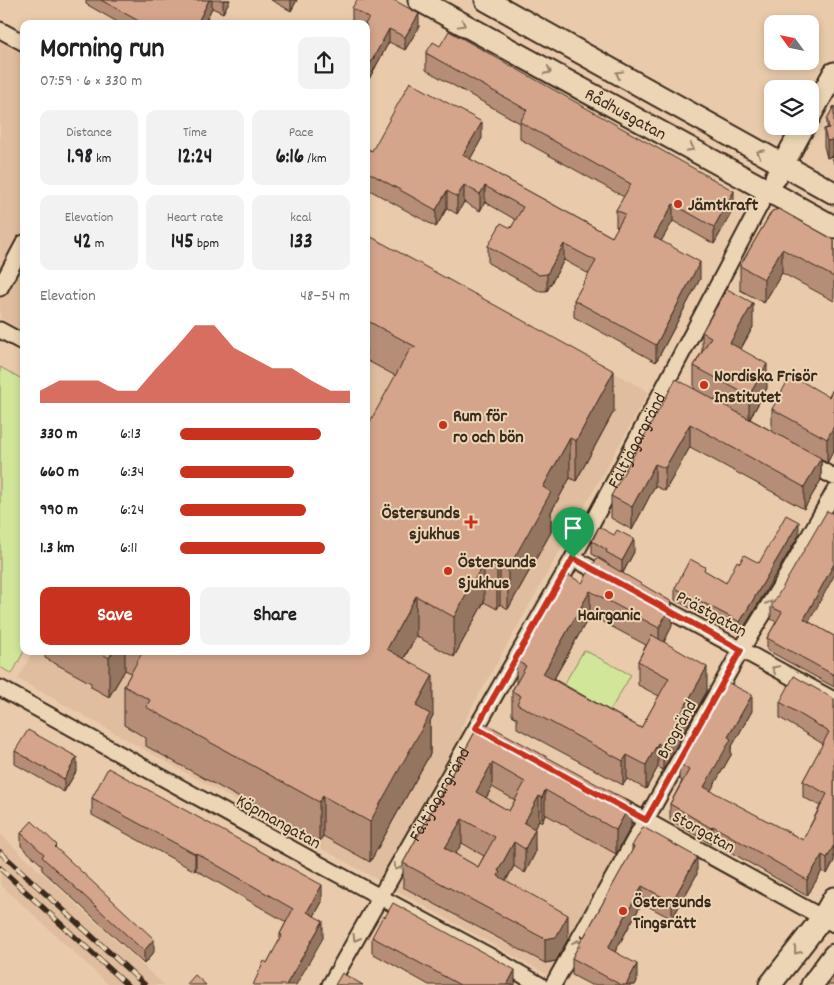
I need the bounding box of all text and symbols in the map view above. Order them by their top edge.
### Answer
north arrow [764,15,819,70]
map controls [764,15,819,135]
one-way arrow [457,18,466,28]
text: Morning run [40,31,164,71]
button: share [298,37,350,89]
one-way arrow [542,65,551,75]
text: 07:59 · 6 × 330 m [40,70,142,93]
one-way arrow [615,70,624,80]
button: layers [764,80,819,135]
street label: Rådhusgatan [580,83,670,148]
text: Distance [66,123,112,143]
text: Time [183,123,207,143]
text: Pace [289,123,313,143]
one-way arrow [686,142,695,152]
text: 1.98 [67,143,93,173]
text: 12:24 [177,143,213,173]
text: 6:16 [275,143,304,173]
text: km [93,149,111,169]
text: /km [304,149,327,169]
one-way arrow [757,150,766,160]
place label: Jämtkraft [688,194,758,219]
marker: Jämtkraft [672,198,684,210]
text: Elevation [65,208,113,228]
text: Heart rate [167,208,223,228]
text: kcal [290,208,312,228]
text: 42 [74,228,92,258]
text: 145 [171,228,194,258]
text: 133 [289,228,313,258]
text: m [92,234,104,254]
text: bpm [194,234,219,254]
text: Elevation [40,285,96,308]
text: 48–54 m [300,285,350,308]
place label: Nordiska Frisör Institutet [714,365,817,411]
marker: Nordiska Frisör Institutet [698,379,710,391]
street label: Fältjägargränd [603,389,674,494]
place label: Rum för ro och bön [453,405,524,451]
marker: Rum för ro och bön [437,419,449,431]
text: 330 m [40,423,78,446]
text: 6:13 [120,423,141,446]
text: 660 m [40,461,79,484]
text: 6:34 [120,461,144,484]
text: 990 m [40,499,78,522]
text: 6:24 [120,499,144,522]
place label: Östersunds sjukhus [382,502,460,548]
pin [552,507,594,558]
icon: arrive [559,514,587,542]
marker: Östersunds sjukhus [464,515,478,529]
text: 1.3 km [40,537,74,560]
text: 6:11 [120,537,138,560]
place label: Östersunds Sjukhus [458,551,537,597]
marker: Östersunds Sjukhus [442,565,454,577]
street label: Prästgatan [671,585,751,645]
button: Save [40,587,190,645]
button: Share [200,587,350,645]
marker: Hairganic [603,589,615,601]
one-way arrow [763,600,773,609]
place label: Hairganic [578,604,640,629]
one-way arrow [772,665,781,675]
street label: Brogränd [652,696,705,764]
street label: Fältjägargränd [404,743,478,847]
street label: Köpmangatan [231,790,325,857]
street label: Storgatan [667,806,739,861]
one-way arrow [393,862,403,871]
place label: Östersunds Tingsrätt [633,891,712,937]
marker: Östersunds Tingsrätt [617,905,629,917]
one-way arrow [353,933,363,942]
one-way arrow [571,939,581,948]
one-way arrow [794,945,803,955]

